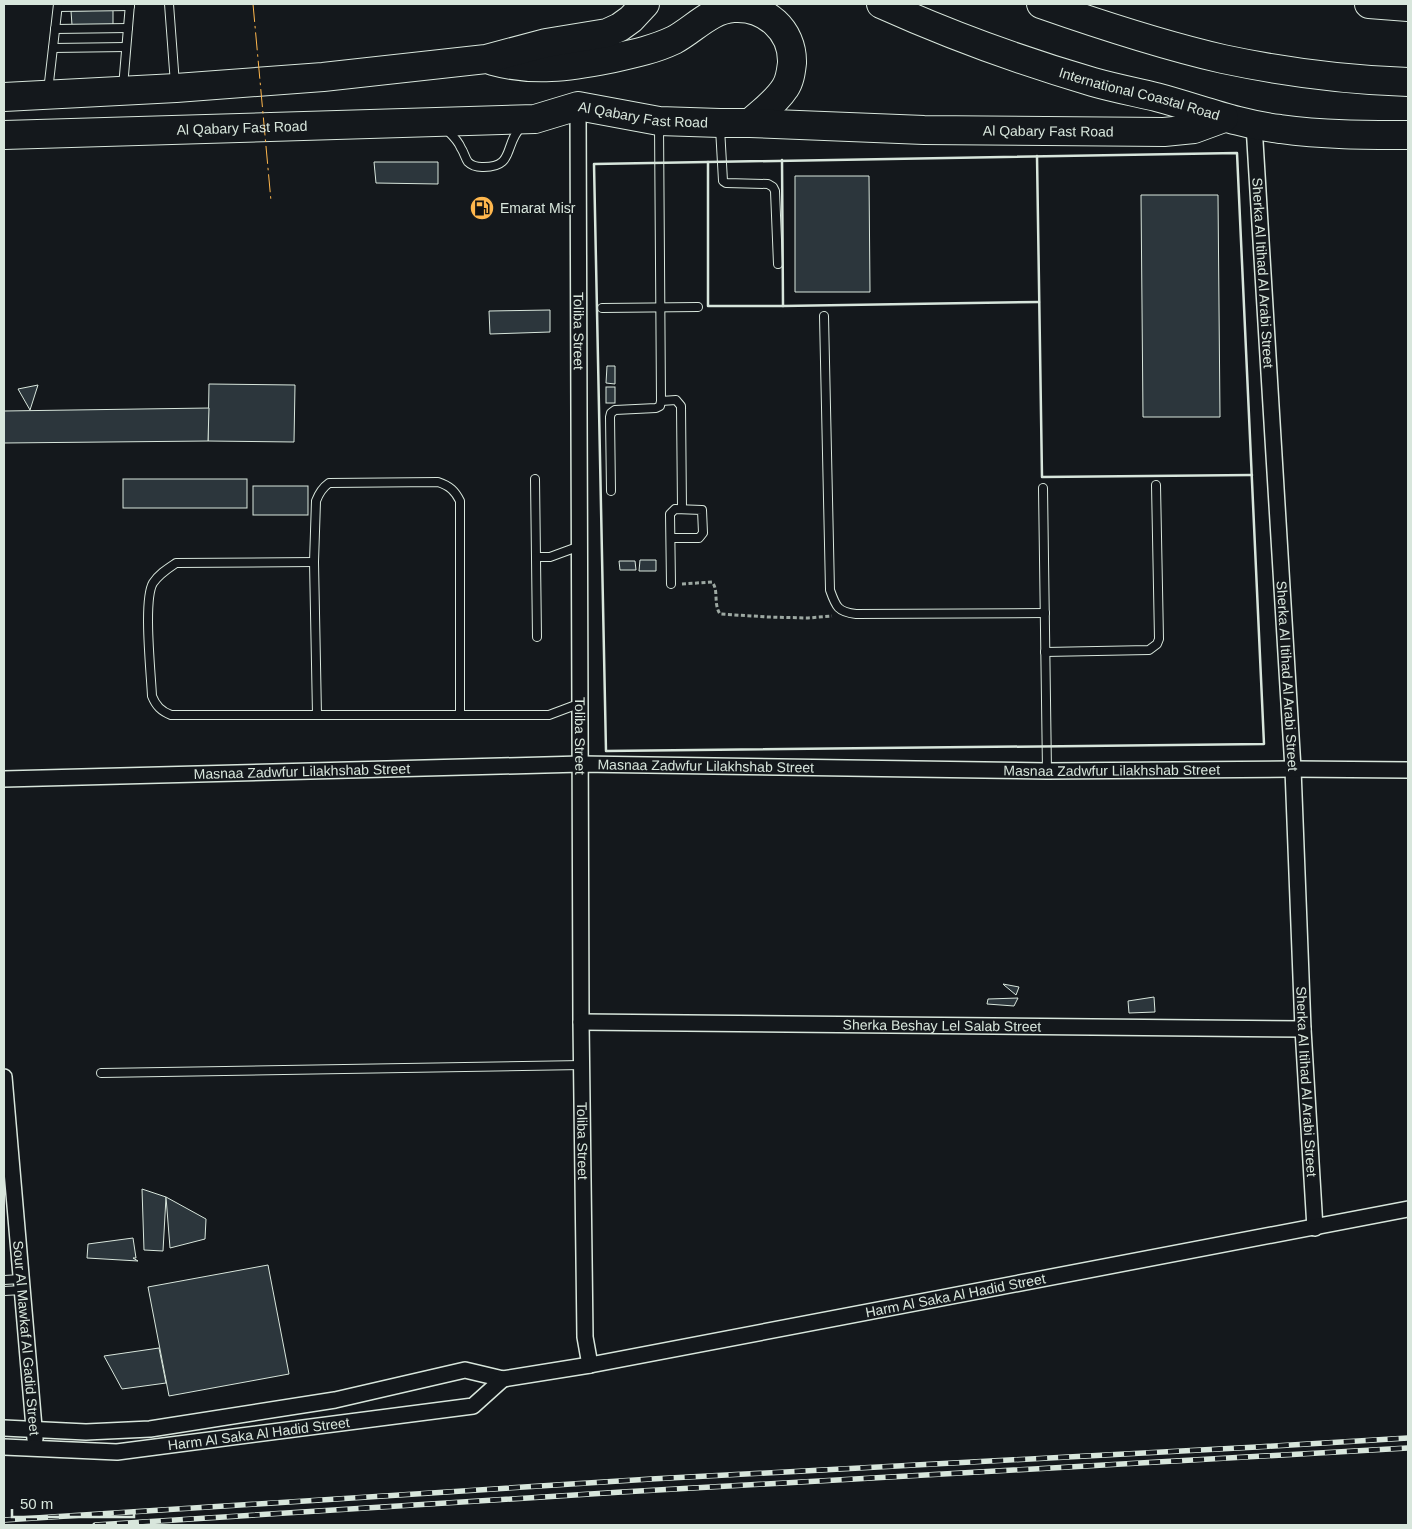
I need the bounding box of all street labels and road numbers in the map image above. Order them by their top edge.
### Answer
street label: International Coastal Road [1057,64,1222,123]
street label: Al Qabary Fast Road [577,98,708,131]
street label: Al Qabary Fast Road [176,118,308,138]
street label: Al Qabary Fast Road [983,122,1114,140]
street label: Sherka Al Itihad Al Arabi Street [1249,177,1277,369]
street label: Toliba Street [571,292,587,370]
street label: Sherka Al Itihad Al Arabi Street [1274,580,1301,772]
street label: Toliba Street [572,697,588,775]
street label: Masnaa Zadwfur Lilakhshab Street [597,756,814,776]
street label: Masnaa Zadwfur Lilakhshab Street [193,760,410,782]
street label: Masnaa Zadwfur Lilakhshab Street [1003,762,1220,779]
street label: Sherka Al Itihad Al Arabi Street [1293,986,1320,1177]
street label: Sherka Beshay Lel Salab Street [843,1017,1042,1034]
street label: Toliba Street [574,1102,591,1180]
street label: Sour Al Mawkaf Al Gadid Street [10,1240,43,1436]
street label: Harm Al Saka Al Hadid Street [864,1270,1047,1320]
street label: Harm Al Saka Al Hadid Street [167,1414,351,1453]

